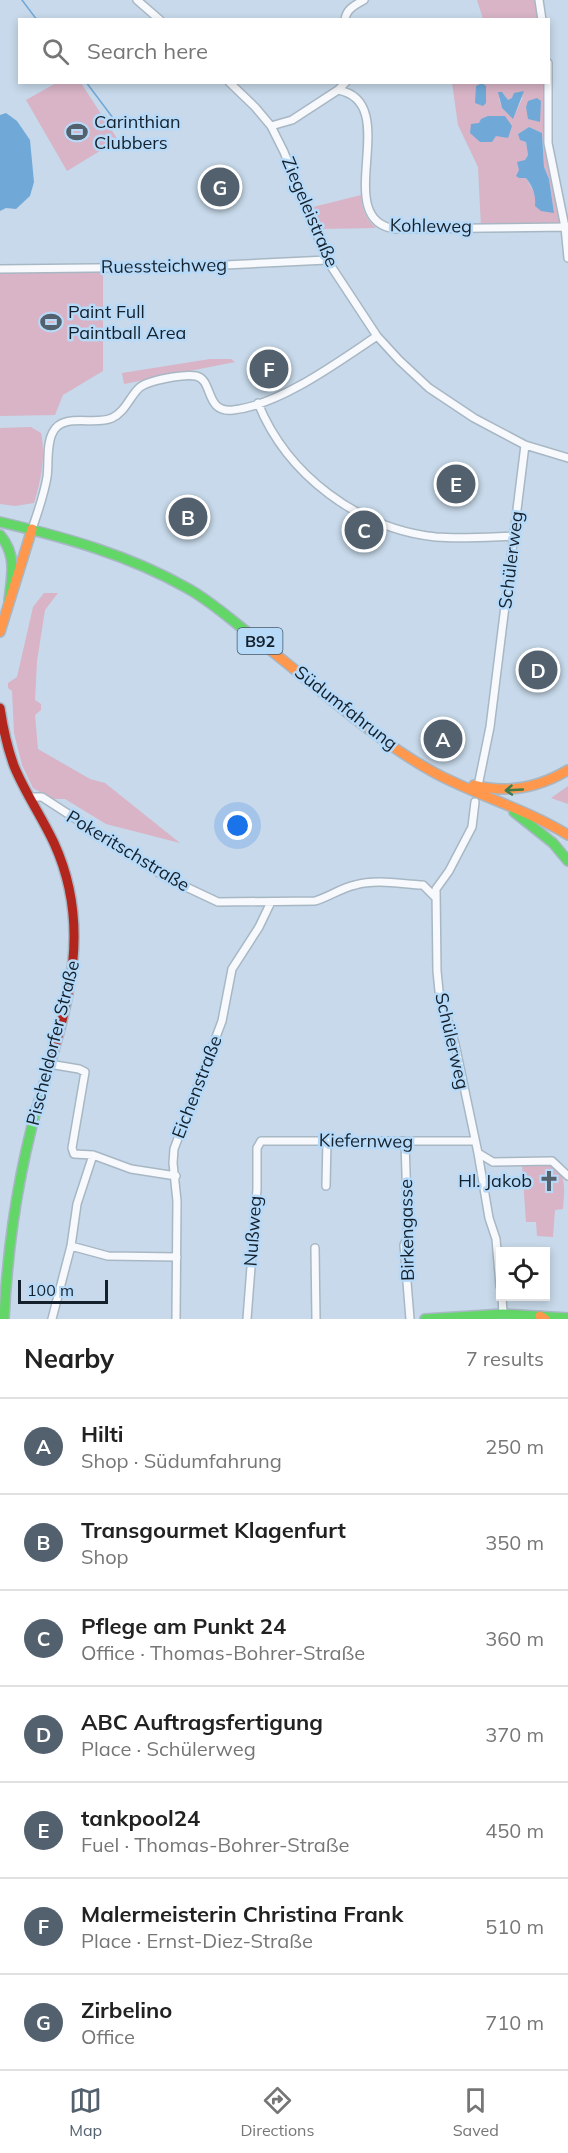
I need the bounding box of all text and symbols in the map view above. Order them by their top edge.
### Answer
search box [18,18,550,84]
icon: search [39,35,72,68]
text: Search here [87,37,208,65]
place label: Carinthian Clubbers [94,110,181,154]
sports icon: Carinthian Clubbers [65,120,89,144]
street label: Ziegeleistraße [277,153,344,270]
pin: G [200,164,240,210]
street label: Kohleweg [390,213,472,238]
street label: Ruessteichweg [101,253,227,278]
place label: Paint Full Paintball Area [68,300,186,344]
sports icon: Paint Full Paintball Area [39,310,63,334]
pin: F [250,346,288,392]
pin: E [436,462,476,506]
pin: B [168,494,207,540]
pin: C [344,508,384,552]
street label: Schülerweg [493,510,528,610]
road number: B92 [238,628,282,654]
pin: D [518,648,558,692]
street label: Südumfahrung [290,660,402,755]
pin: A [424,716,462,762]
one-way arrow [504,784,524,795]
street label: Pokeritschstraße [63,805,194,896]
your location [223,811,252,840]
street label: Pischeldorfer Straße [21,958,84,1128]
street label: Schülerweg [430,990,475,1091]
street label: Eichenstraße [166,1032,227,1141]
street label: Kiefernweg [319,1128,413,1153]
place label: Hl. Jakob [458,1169,532,1192]
church icon: Hl. Jakob [537,1169,561,1193]
street label: Birkengasse [394,1179,419,1281]
street label: Nußweg [239,1195,266,1267]
map controls [496,1247,550,1301]
button: locate [496,1247,550,1301]
scale bar [18,1277,108,1304]
text: 100 m [27,1280,74,1300]
text: Nearby [24,1342,114,1375]
text: 7 results [466,1346,544,1371]
text: Hilti [81,1420,124,1448]
text: A [36,1434,51,1459]
text: 250 m [485,1434,544,1459]
text: Shop · Südumfahrung [81,1448,282,1473]
text: Transgourmet Klagenfurt [81,1516,346,1544]
text: B [37,1530,50,1555]
text: 350 m [485,1530,544,1555]
text: Shop [81,1544,129,1569]
text: Pflege am Punkt 24 [81,1612,286,1640]
text: C [37,1626,50,1651]
text: 360 m [485,1626,544,1651]
text: Office · Thomas-Bohrer-Straße [81,1640,365,1665]
text: ABC Auftragsfertigung [81,1708,323,1736]
text: D [36,1722,51,1747]
text: 370 m [485,1722,544,1747]
text: Place · Schülerweg [81,1736,256,1761]
text: tankpool24 [81,1804,200,1832]
text: E [38,1818,49,1843]
text: 450 m [485,1818,544,1843]
text: Fuel · Thomas-Bohrer-Straße [81,1832,349,1857]
text: Malermeisterin Christina Frank [81,1900,403,1928]
text: F [38,1914,49,1939]
text: 510 m [485,1914,544,1939]
text: Place · Ernst-Diez-Straße [81,1928,313,1953]
text: Zirbelino [81,1996,172,2024]
text: G [36,2010,51,2035]
text: 710 m [485,2010,544,2035]
text: Office [81,2024,135,2049]
tab: Map [69,2084,102,2140]
tab: Directions [240,2084,314,2140]
tab: Saved [453,2084,499,2140]

